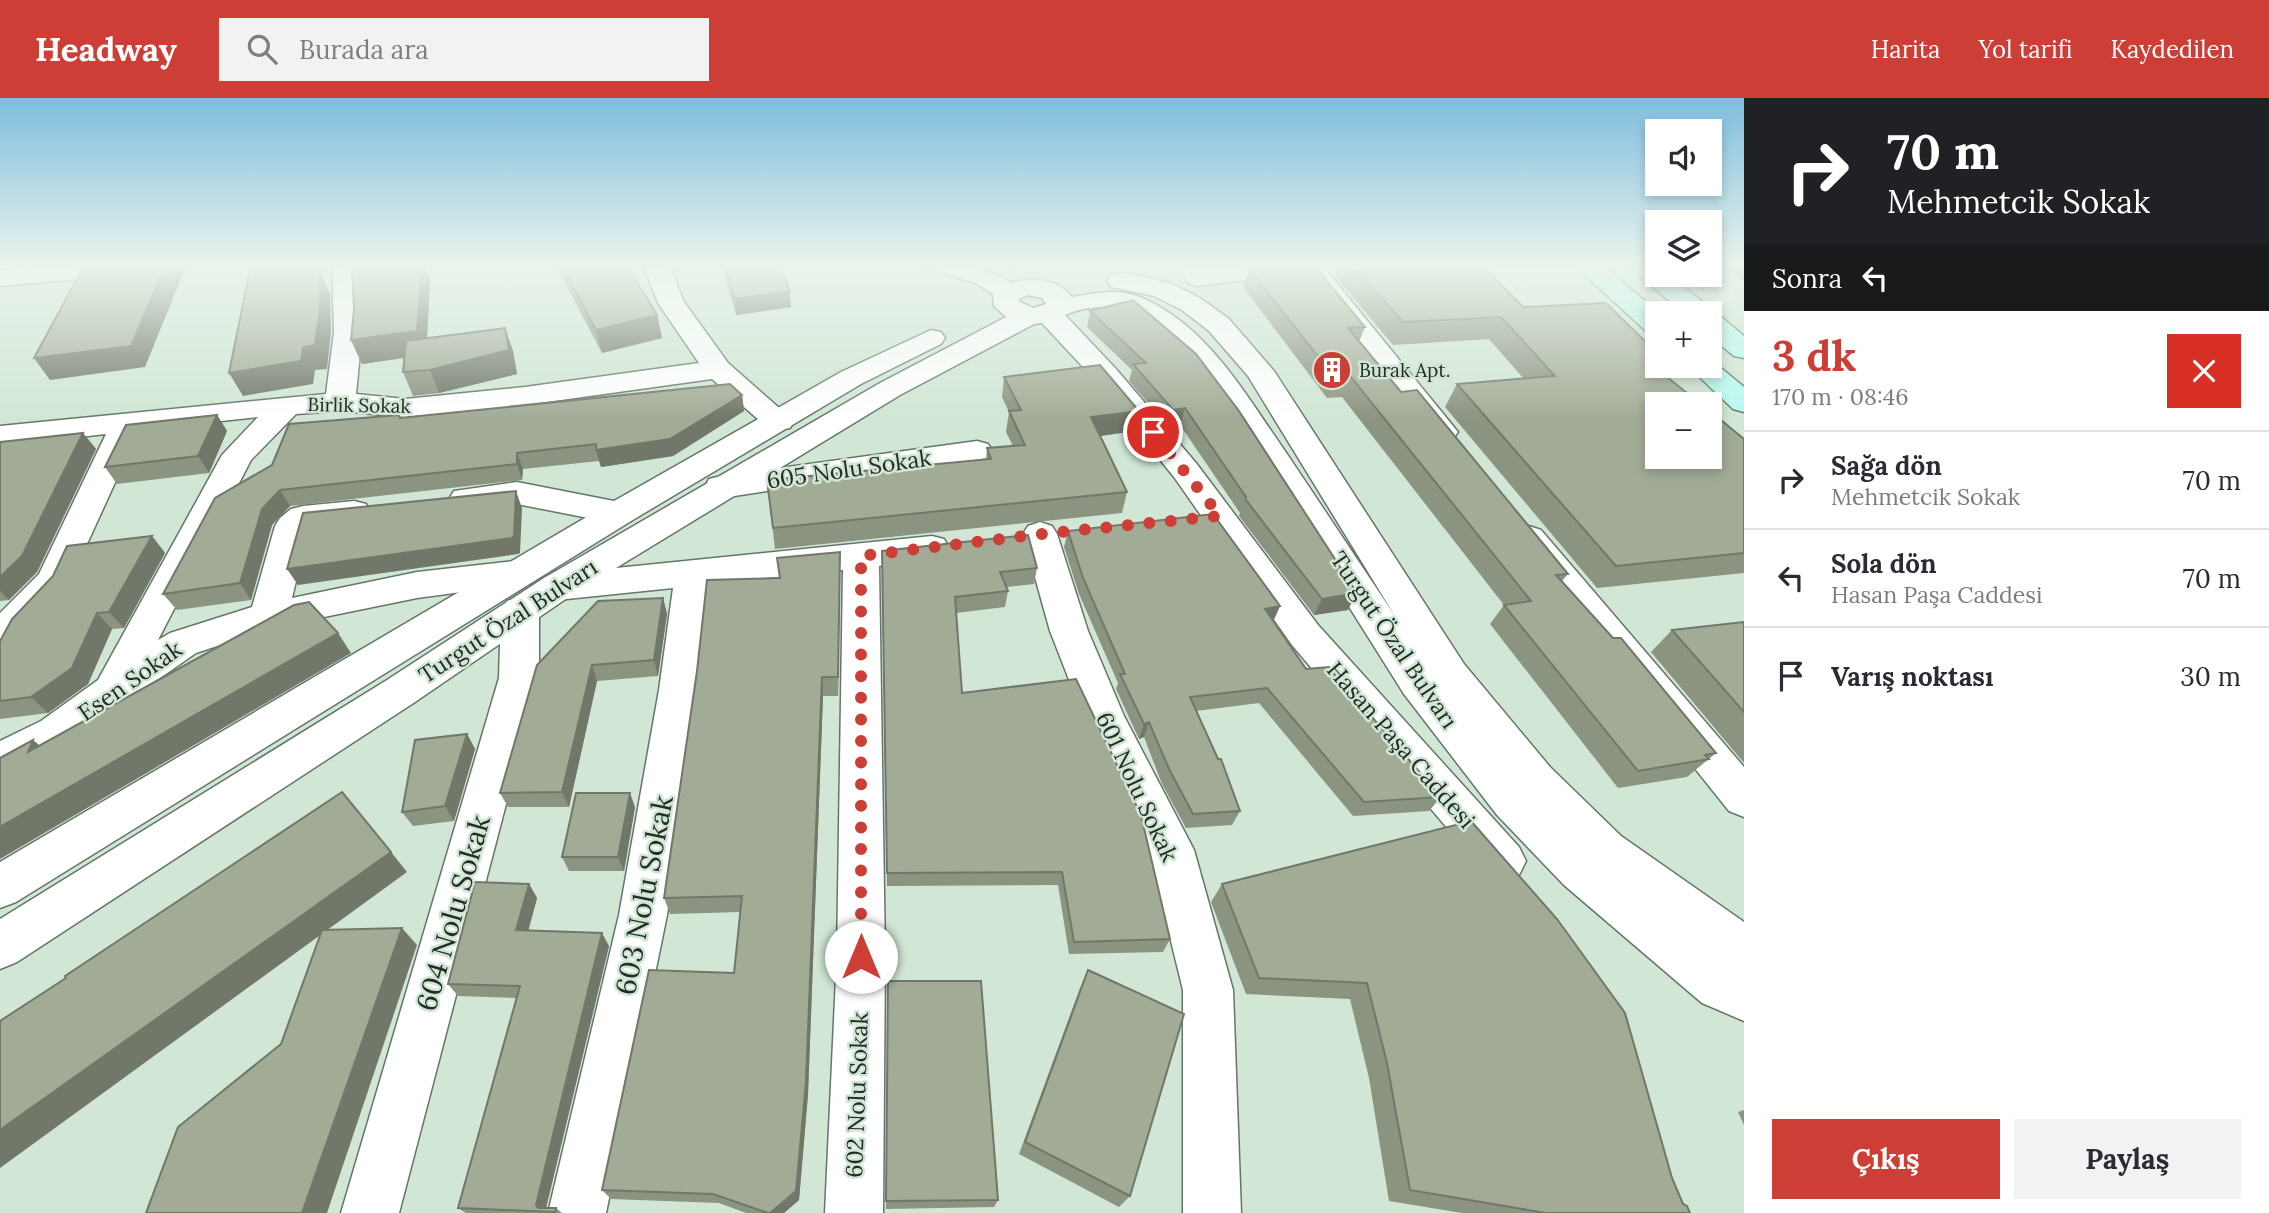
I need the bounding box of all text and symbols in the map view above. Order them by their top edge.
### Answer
search box [219,18,709,81]
text: Headway [35,28,177,70]
icon: search [243,30,281,68]
text: Burada ara [299,33,429,66]
text: Harita [1871,34,1940,65]
text: Yol tarifi [1978,34,2073,65]
text: Kaydedilen [2111,34,2234,65]
map controls [1645,119,1722,469]
button: sound [1645,119,1722,196]
text: 70 m [1887,120,1999,182]
icon: right [1772,126,1863,217]
text: Mehmetcik Sokak [1887,181,2150,222]
button: layers [1645,210,1722,287]
icon: left [1856,259,1894,297]
text: Sonra [1772,262,1842,295]
button: + [1645,301,1722,378]
text: 3 dk [1772,329,1857,383]
button: close [2167,334,2241,408]
building icon: Burak Apt. [1311,349,1353,391]
place label: Burak Apt. [1359,358,1450,382]
text: 170 m · 08:46 [1772,382,1908,411]
street label: Birlik Sokak [307,392,412,418]
button: − [1645,392,1722,469]
pin [1123,402,1183,462]
icon: arrive [1134,413,1172,451]
street label: 605 Nolu Sokak [765,443,934,494]
text: Sağa dön [1831,449,1942,482]
icon: right [1772,461,1810,499]
text: 70 m [2183,464,2241,497]
text: Mehmetcik Sokak [1831,482,2020,511]
street label: Turgut Özal Bulvarı [1324,546,1464,734]
text: Sola dön [1831,547,1937,580]
street label: Turgut Özal Bulvarı [413,552,603,689]
icon: left [1772,559,1810,597]
text: 70 m [2183,562,2241,595]
text: Hasan Paşa Caddesi [1831,580,2042,609]
street label: Esen Sokak [72,634,188,727]
street label: Hasan Paşa Caddesi [1321,655,1482,834]
icon: arrive [1772,657,1810,695]
text: Varış noktası [1831,660,1993,693]
text: 30 m [2180,660,2241,693]
street label: 601 Nolu Sokak [1090,707,1185,867]
street label: 603 Nolu Sokak [607,792,681,998]
street label: 604 Nolu Sokak [408,811,498,1015]
position arrow [824,920,898,994]
street label: 602 Nolu Sokak [839,1011,874,1178]
button: Çıkış [1772,1119,2000,1199]
button: Paylaş [2014,1119,2241,1199]

